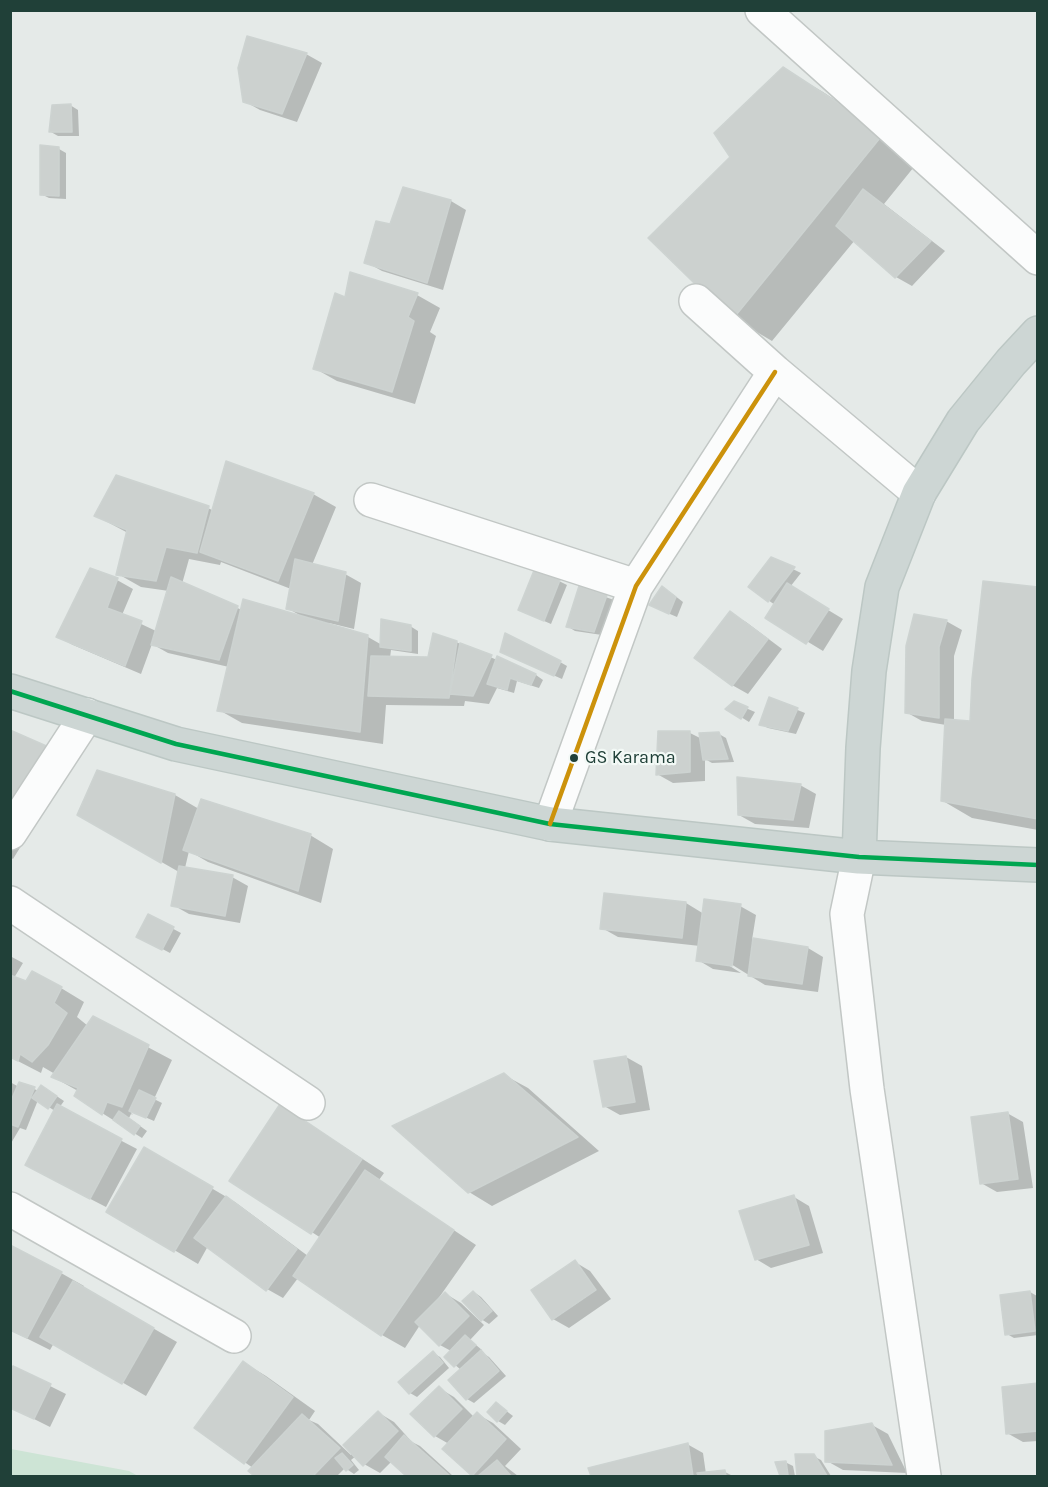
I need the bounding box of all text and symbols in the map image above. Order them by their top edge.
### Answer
place label: GS Karama [585,747,676,769]
marker: GS Karama [568,752,580,764]

